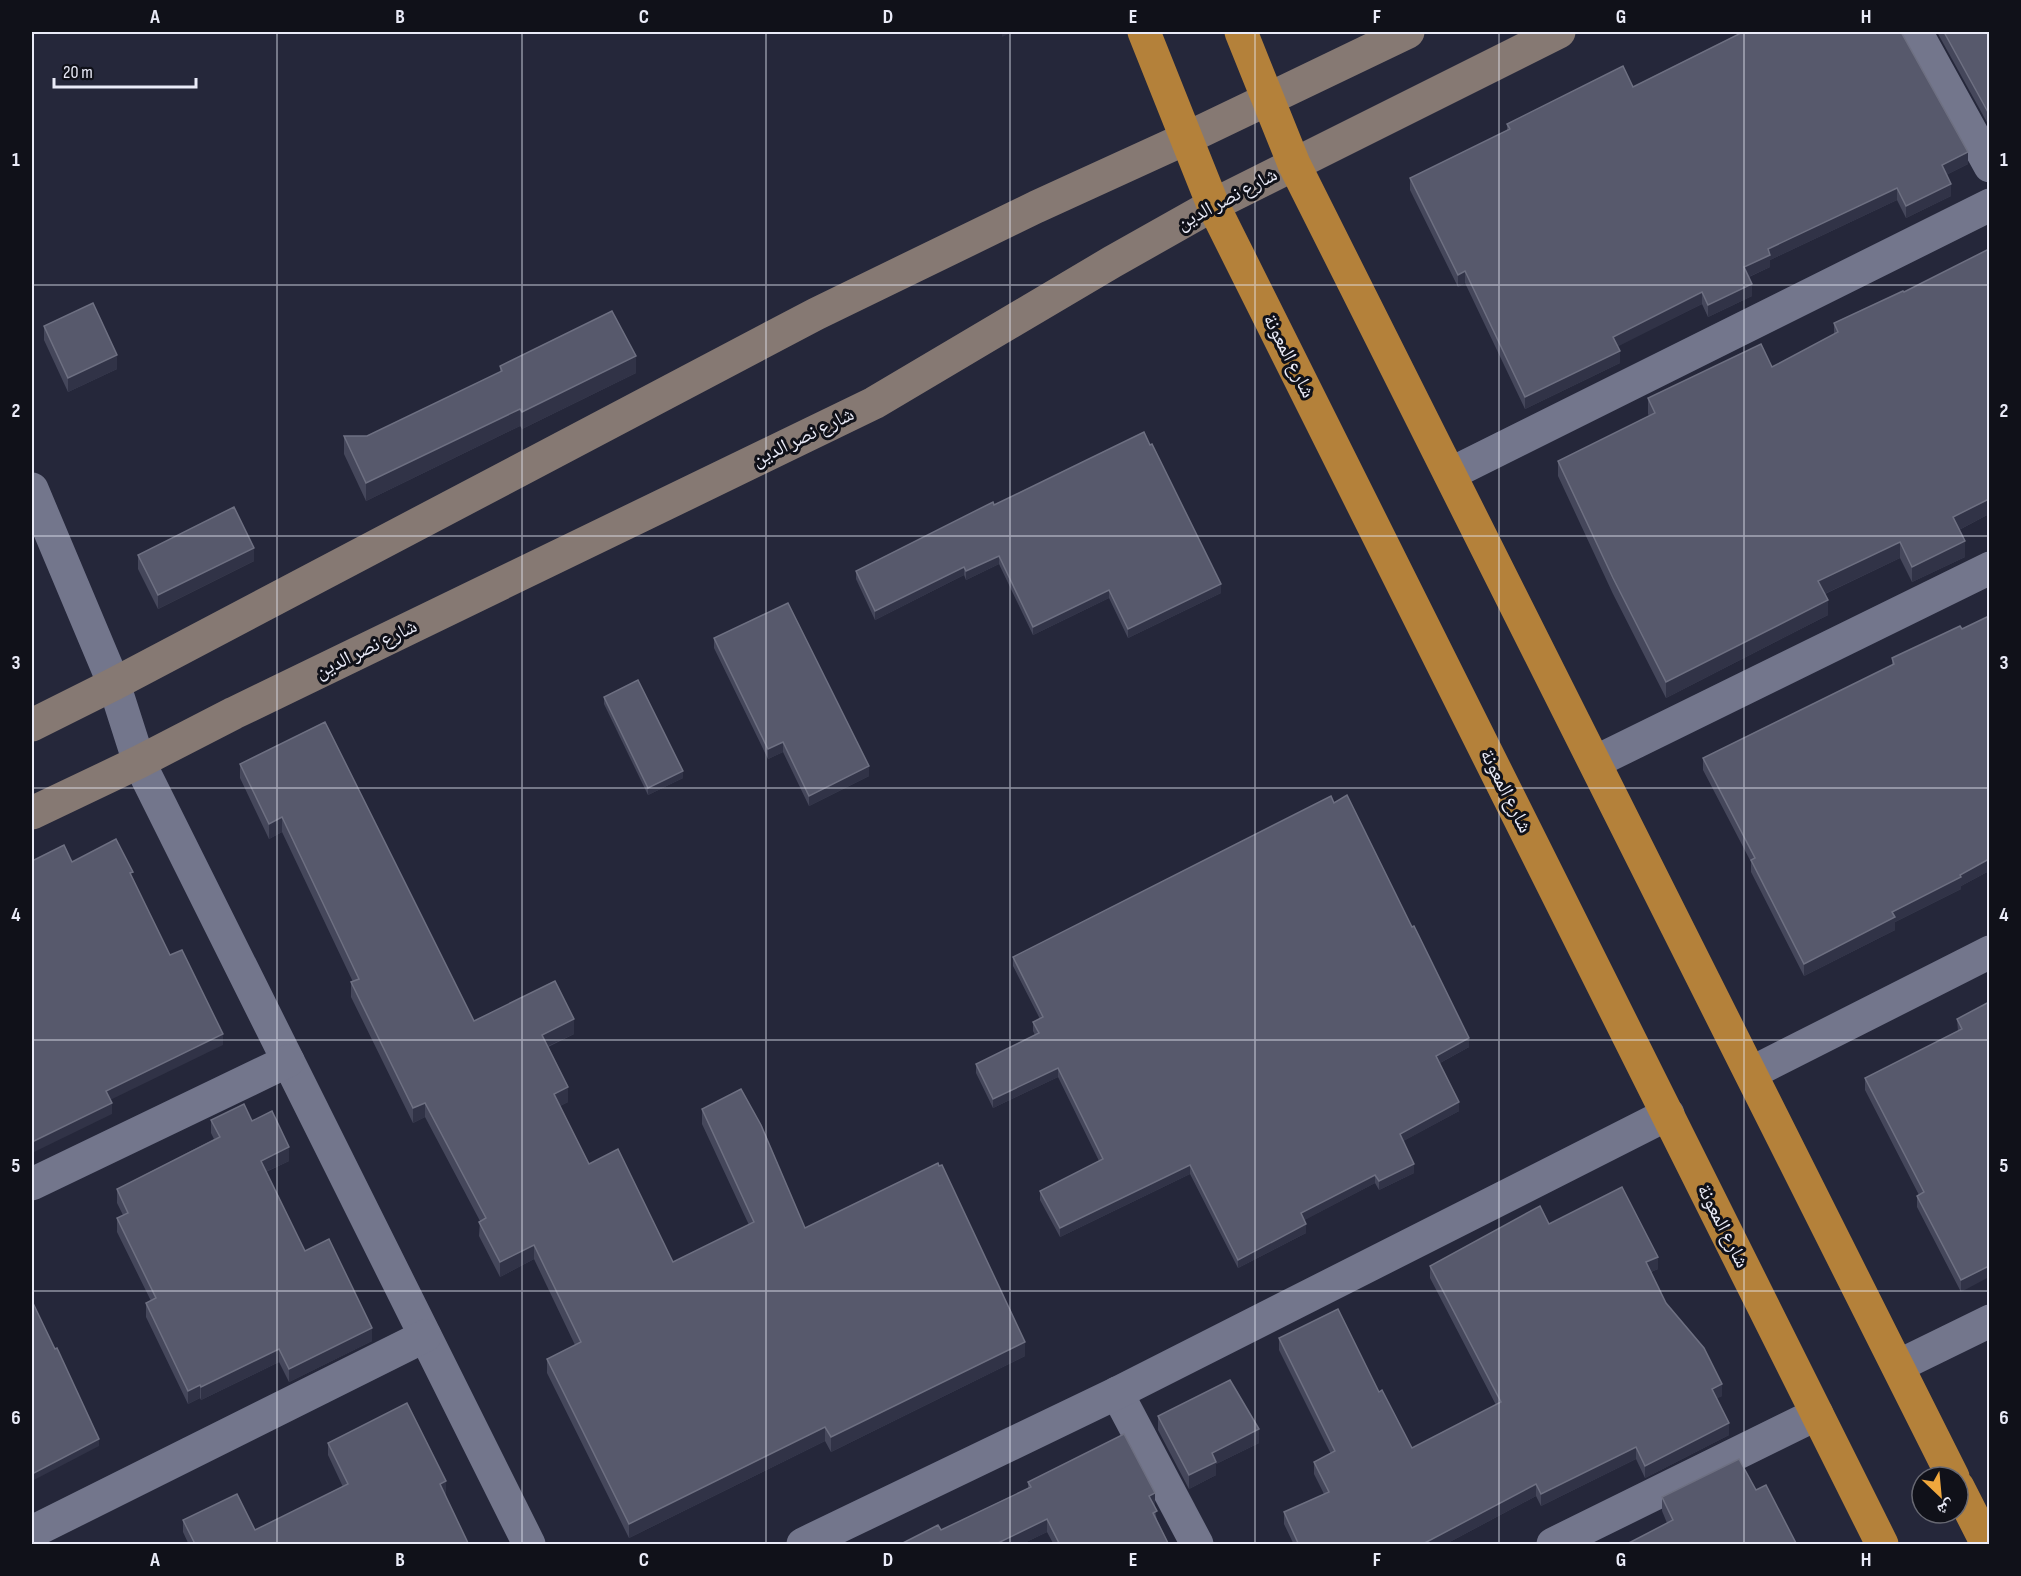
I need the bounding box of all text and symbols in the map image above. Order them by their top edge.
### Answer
text: A [149,5,160,29]
text: B [395,5,405,29]
text: C [639,5,649,29]
text: D [883,5,893,29]
text: E [1129,5,1137,29]
text: F [1373,5,1381,29]
text: G [1616,5,1626,29]
text: H [1861,5,1871,29]
scale bar [54,51,196,89]
text: 20 m [63,62,93,83]
text: 1 [12,148,20,172]
text: 1 [2000,148,2008,172]
street label: شارع نصر الدين [1173,162,1281,236]
street label: شارع المعونة [1258,310,1320,402]
text: 2 [12,399,20,423]
text: 2 [2000,399,2008,423]
street label: شارع نصر الدين [748,402,858,472]
street label: شارع نصر الدين [311,614,421,684]
text: 3 [12,651,21,675]
text: 3 [2000,651,2009,675]
street label: شارع المعونة [1475,745,1537,837]
text: 4 [11,903,21,927]
text: 4 [1999,903,2009,927]
text: 5 [12,1154,21,1178]
text: 5 [2000,1154,2009,1178]
street label: شارع المعونة [1692,1180,1754,1272]
text: 6 [11,1406,21,1430]
text: 6 [1999,1406,2009,1430]
north arrow [1910,1465,1970,1525]
text: ش [1934,1495,1958,1519]
text: A [149,1548,160,1572]
text: B [395,1548,405,1572]
text: C [639,1548,649,1572]
text: D [883,1548,893,1572]
text: E [1129,1548,1137,1572]
text: F [1373,1548,1381,1572]
text: G [1616,1548,1626,1572]
text: H [1861,1548,1871,1572]

